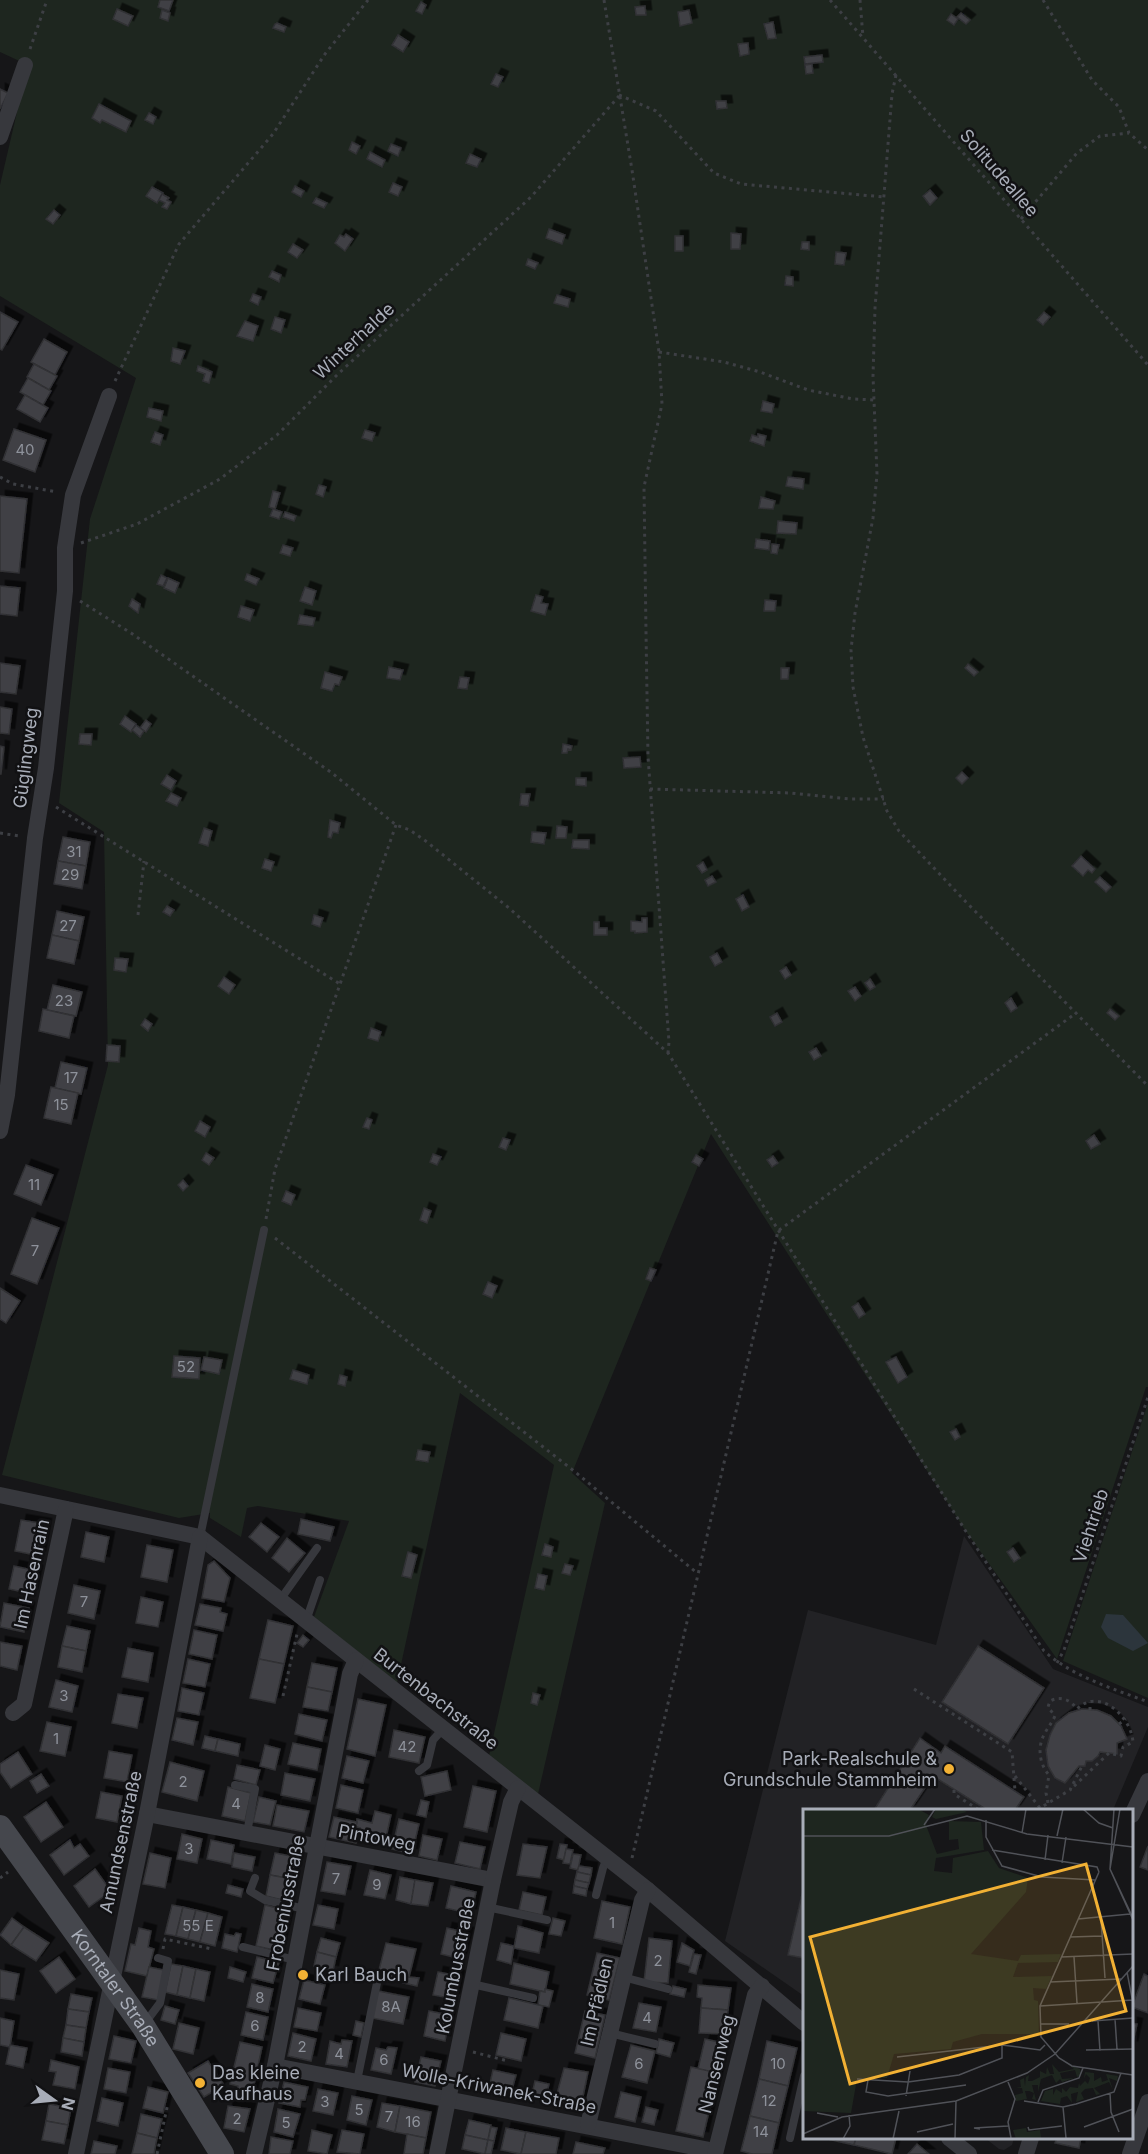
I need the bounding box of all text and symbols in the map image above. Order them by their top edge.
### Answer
street label: Solitudeallee [956,125,1043,221]
street label: Winterhalde [309,298,398,383]
house number: 40 [15,440,35,459]
street label: Güglingweg [9,706,42,810]
house number: 31 [66,842,82,861]
house number: 29 [61,865,79,884]
house number: 27 [59,916,77,935]
house number: 23 [55,991,73,1010]
house number: 17 [64,1068,78,1087]
house number: 15 [53,1095,69,1114]
house number: 11 [28,1175,40,1194]
house number: 7 [31,1241,39,1260]
house number: 52 [177,1357,195,1376]
street label: Viehtrieb [1069,1486,1112,1566]
street label: Im Hasenrain [10,1517,53,1631]
house number: 7 [80,1592,88,1611]
street label: Burtenbachstraße [370,1643,503,1754]
house number: 3 [59,1686,69,1705]
house number: 1 [53,1729,59,1748]
house number: 42 [398,1737,416,1756]
place label: Park-Realschule & Grundschule Stammheim [723,1748,937,1790]
marker: Park-Realschule & Grundschule Stammheim [942,1762,956,1776]
street label: Amundsenstraße [95,1769,146,1915]
house number: 2 [178,1772,188,1791]
house number: 4 [231,1794,241,1813]
inset map [803,1809,1133,2139]
street label: Pintoweg [337,1820,418,1855]
street label: Frobeniusstraße [262,1833,309,1973]
house number: 3 [184,1839,194,1858]
house number: 7 [332,1869,340,1888]
house number: 9 [372,1875,382,1894]
street label: Kolumbusstraße [432,1896,479,2036]
house number: 1 [609,1913,615,1932]
house number: 55 E [182,1916,214,1935]
street label: Korntaler Straße [67,1925,164,2050]
house number: 2 [653,1951,663,1970]
street label: Im Pfädlen [576,1956,617,2048]
place label: Karl Bauch [315,1964,407,1985]
marker: Karl Bauch [296,1968,310,1982]
house number: 8 [255,1988,265,2007]
house number: 8A [381,1997,401,2016]
house number: 4 [642,2008,652,2027]
street label: Nansenweg [694,2012,739,2115]
house number: 6 [250,2016,260,2035]
house number: 2 [297,2037,307,2056]
house number: 4 [334,2044,344,2063]
house number: 6 [379,2050,389,2069]
house number: 6 [634,2054,644,2073]
house number: 10 [770,2054,786,2073]
street label: Wolle-Kriwanek-Straße [400,2059,598,2118]
place label: Das kleine Kaufhaus [212,2062,300,2104]
north arrow [24,2070,84,2130]
marker: Das kleine Kaufhaus [193,2076,207,2090]
house number: 12 [761,2091,777,2110]
house number: 3 [320,2092,330,2111]
text: N [57,2095,80,2112]
house number: 5 [354,2100,364,2119]
house number: 7 [385,2107,393,2126]
house number: 2 [232,2109,242,2128]
house number: 16 [405,2112,421,2131]
house number: 5 [281,2113,291,2132]
house number: 14 [753,2122,769,2141]

